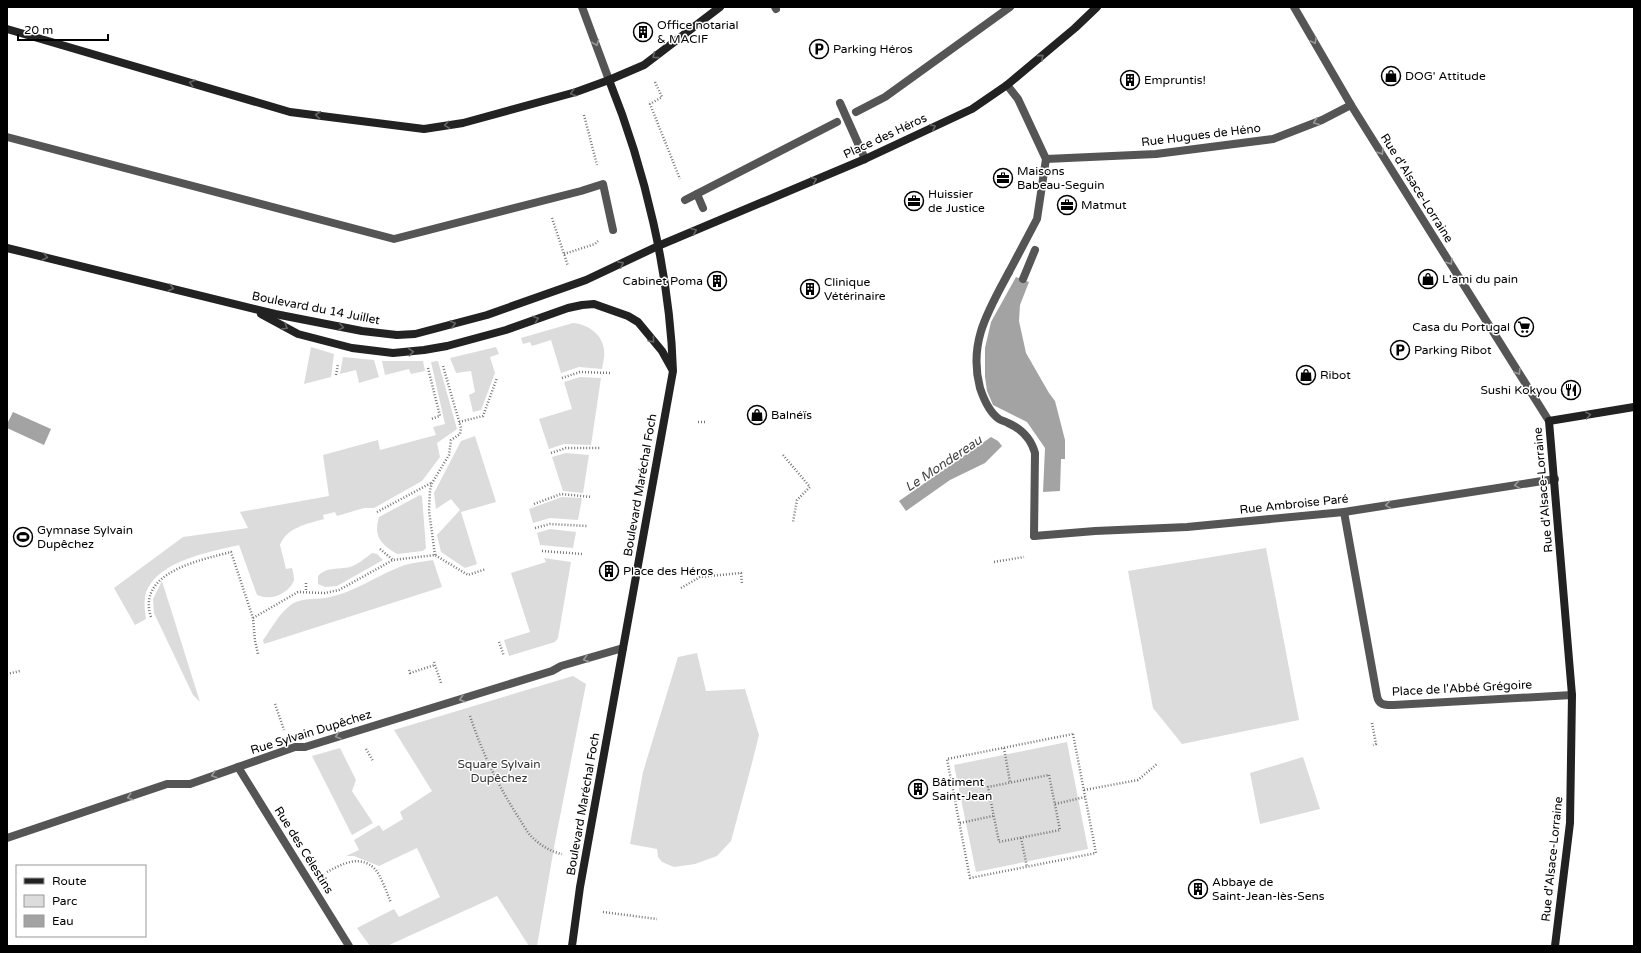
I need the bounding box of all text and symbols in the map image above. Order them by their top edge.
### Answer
scale bar [18,16,108,42]
place label: Office notarial & MACIF [657,18,739,46]
building icon: Office notarial & MACIF [632,21,654,43]
text: 20 m [24,23,53,37]
one-way arrow [1309,37,1316,44]
parking icon: Parking Héros [808,38,830,60]
one-way arrow [591,39,599,47]
place label: Parking Héros [833,42,913,56]
one-way arrow [653,51,660,58]
one-way arrow [1036,54,1044,61]
shop icon: DOG' Attitude [1380,65,1402,87]
building icon: Empruntis! [1119,69,1141,91]
place label: DOG' Attitude [1405,69,1486,83]
place label: Empruntis! [1144,73,1206,87]
one-way arrow [189,79,196,88]
one-way arrow [570,88,577,97]
street label: Place des Héros [841,110,929,161]
one-way arrow [315,111,321,120]
one-way arrow [1313,118,1320,126]
one-way arrow [444,120,450,129]
street label: Rue Hugues de Héno [1140,121,1262,149]
one-way arrow [928,124,936,132]
street label: Rue d'Alsace-Lorraine [1378,131,1456,245]
one-way arrow [1376,148,1383,155]
place label: Maisons Babeau-Seguin [1017,164,1104,192]
office icon: Maisons Babeau-Seguin [992,167,1014,189]
one-way arrow [811,177,818,185]
place label: Huissier de Justice [928,187,985,215]
office icon: Huissier de Justice [903,190,925,212]
office icon: Matmut [1056,194,1078,216]
place label: Matmut [1081,198,1127,212]
one-way arrow [691,227,698,235]
one-way arrow [42,253,48,261]
one-way arrow [1445,258,1452,265]
one-way arrow [617,261,624,268]
shop icon: L'ami du pain [1417,268,1439,290]
building icon: Cabinet Poma [706,270,728,292]
place label: L'ami du pain [1442,272,1518,286]
place label: Cabinet Poma [623,274,703,288]
place label: Clinique Vétérinaire [824,275,886,303]
building icon: Clinique Vétérinaire [799,278,821,300]
one-way arrow [168,284,174,292]
street label: Boulevard du 14 Juillet [251,289,382,327]
one-way arrow [533,316,540,324]
supermarket icon: Casa du Portugal [1513,316,1535,338]
one-way arrow [449,320,456,329]
place label: Casa du Portugal [1412,320,1510,334]
one-way arrow [338,322,344,331]
one-way arrow [281,323,288,330]
one-way arrow [648,335,655,342]
parking icon: Parking Ribot [1389,339,1411,361]
place label: Parking Ribot [1414,343,1492,357]
one-way arrow [408,347,414,356]
shop icon: Ribot [1295,364,1317,386]
place label: Ribot [1320,368,1351,382]
one-way arrow [1514,368,1521,375]
restaurant icon: Sushi Kokyou [1560,379,1582,401]
place label: Sushi Kokyou [1480,383,1557,397]
shop icon: Balnéïs [746,404,768,426]
place label: Balnéïs [771,408,812,422]
one-way arrow [1585,411,1591,420]
street label: Boulevard Maréchal Foch [621,413,659,557]
street label: Rue d'Alsace-Lorraine [1531,427,1555,553]
water label: Le Mondereau [902,432,986,495]
one-way arrow [1514,480,1520,489]
street label: Rue Ambroise Paré [1239,491,1349,517]
one-way arrow [1385,500,1391,509]
place label: Gymnase Sylvain Dupêchez [37,523,133,551]
sports icon: Gymnase Sylvain Dupêchez [12,526,34,548]
building icon: Place des Héros [598,560,620,582]
place label: Place des Héros [623,564,714,578]
one-way arrow [582,654,589,663]
street label: Place de l'Abbé Grégoire [1392,677,1533,699]
one-way arrow [459,694,466,703]
street label: Rue Sylvain Dupêchez [249,707,373,757]
one-way arrow [335,732,342,740]
street label: Boulevard Maréchal Foch [564,732,602,876]
park label: Square Sylvain Dupêchez [457,757,541,785]
one-way arrow [211,770,218,779]
place label: Bâtiment Saint-Jean [932,775,992,803]
building icon: Bâtiment Saint-Jean [907,778,929,800]
one-way arrow [126,792,133,801]
street label: Rue d'Alsace-Lorraine [1538,796,1566,922]
street label: Rue des Célestins [272,804,337,896]
legend [16,865,146,937]
text: Route [52,874,87,888]
place label: Abbaye de Saint-Jean-lès-Sens [1212,875,1325,903]
building icon: Abbaye de Saint-Jean-lès-Sens [1187,878,1209,900]
text: Parc [52,894,77,908]
text: Eau [52,914,74,928]

